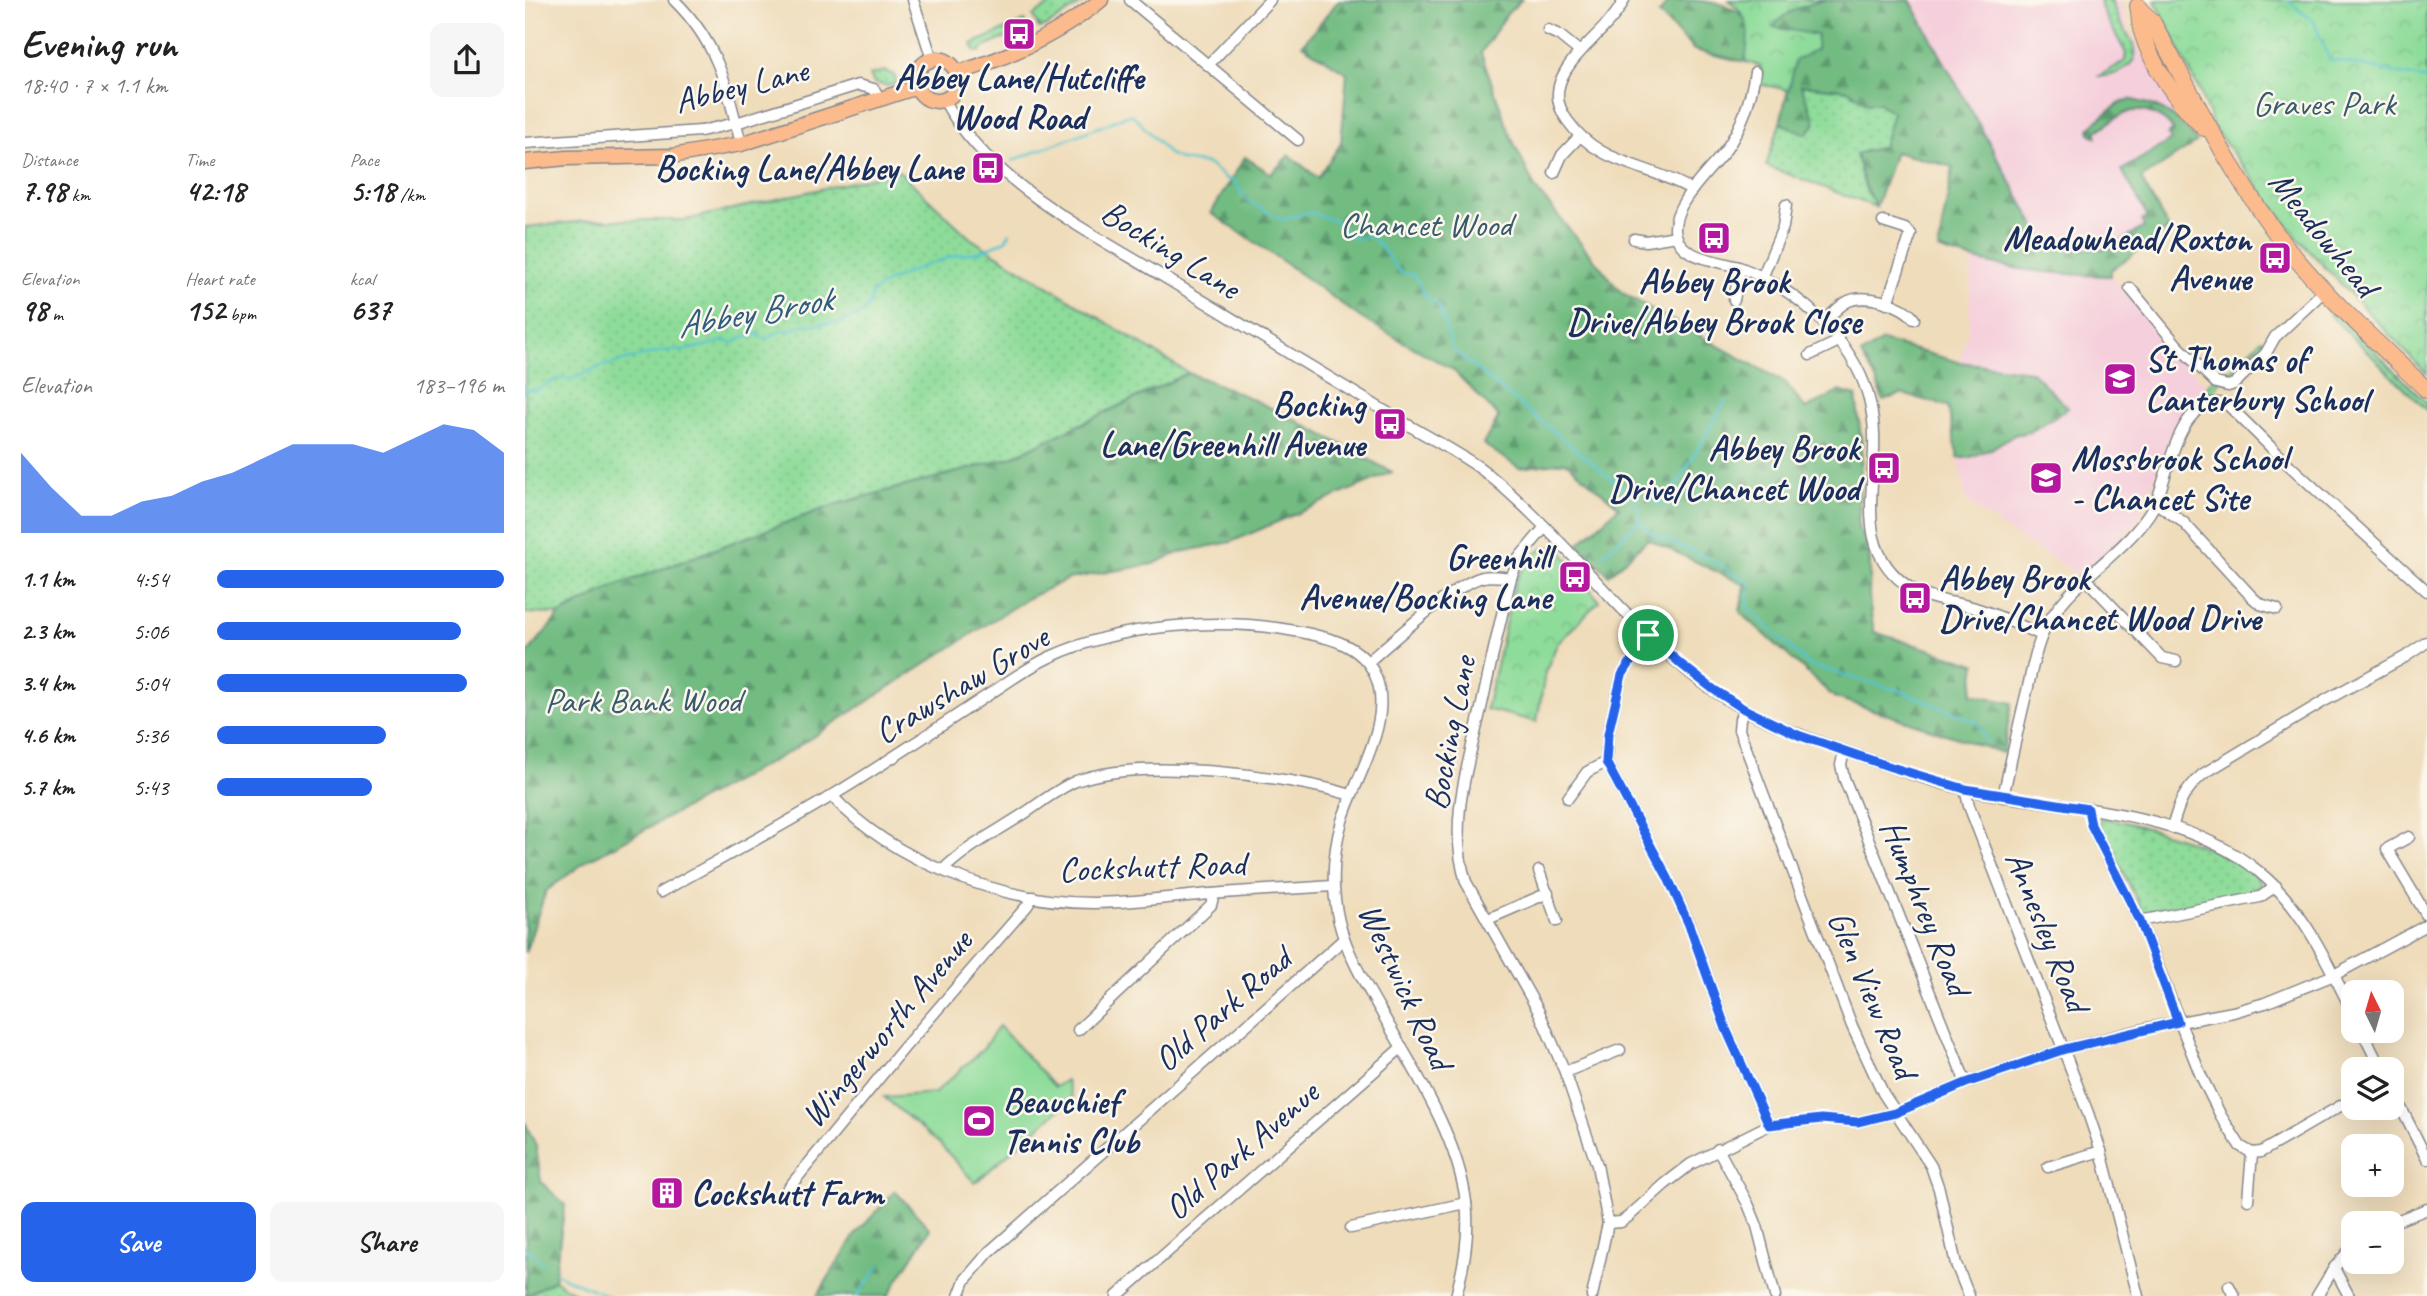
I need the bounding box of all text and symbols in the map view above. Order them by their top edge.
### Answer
bus stop icon: Abbey Lane/Hutcliffe Wood Road [1000,15,1038,53]
text: Evening run [21,21,177,68]
button: share [430,23,504,97]
street label: Abbey Lane [670,47,815,124]
place label: Abbey Lane/Hutcliffe Wood Road [894,55,1146,140]
text: 18:40 · 7 × 1.1 km [21,71,167,100]
park label: Graves Park [2253,81,2398,126]
place label: Bocking Lane/Abbey Lane [655,146,965,191]
text: Distance [21,148,78,172]
text: Time [185,148,214,172]
text: Pace [350,148,379,172]
bus stop icon: Bocking Lane/Abbey Lane [969,149,1007,187]
street label: Meadowhead [2259,161,2392,310]
text: 7.98 [21,172,67,210]
text: 42:18 [185,172,245,210]
text: 5:18 [350,172,396,210]
text: km [67,183,90,207]
text: /km [396,183,425,207]
street label: Bocking Lane [1093,189,1251,311]
park label: Chancet Wood [1340,202,1517,247]
place label: Meadowhead/Roxton Avenue [2003,216,2253,301]
bus stop icon: Abbey Brook Drive/Abbey Brook Close [1695,219,1733,257]
bus stop icon: Meadowhead/Roxton Avenue [2256,239,2294,277]
place label: Abbey Brook Drive/Abbey Brook Close [1567,259,1863,344]
text: Elevation [21,267,79,291]
text: Heart rate [185,267,255,291]
text: kcal [350,267,375,291]
water label: Abbey Brook [673,274,841,348]
text: 98 [21,291,48,329]
text: 152 [185,291,225,329]
text: 637 [350,291,391,329]
text: m [48,302,63,326]
text: bpm [225,302,256,326]
place label: St Thomas of Canterbury School [2145,337,2375,422]
school or university icon: St Thomas of Canterbury School [2101,360,2139,398]
text: Elevation [21,371,92,400]
text: 183–196 m [413,371,504,400]
place label: Bocking Lane/Greenhill Avenue [1100,382,1367,467]
bus stop icon: Bocking Lane/Greenhill Avenue [1371,405,1409,443]
place label: Abbey Brook Drive/Chancet Wood [1609,426,1865,511]
place label: Mossbrook School - Chancet Site [2071,436,2294,521]
bus stop icon: Abbey Brook Drive/Chancet Wood [1865,449,1903,487]
school or university icon: Mossbrook School - Chancet Site [2027,459,2065,497]
place label: Greenhill Avenue/Bocking Lane [1299,535,1558,620]
place label: Abbey Brook Drive/Chancet Wood Drive [1939,556,2263,641]
bus stop icon: Greenhill Avenue/Bocking Lane [1556,558,1594,596]
text: 1.1 km [21,565,75,594]
text: 4:54 [133,565,169,594]
bus stop icon: Abbey Brook Drive/Chancet Wood Drive [1896,579,1934,617]
pin [1618,605,1678,665]
street label: Crawshaw Grove [866,613,1059,754]
icon: arrive [1629,616,1667,654]
text: 2.3 km [21,617,75,646]
text: 5:06 [133,617,169,646]
street label: Bocking Lane [1413,650,1487,814]
text: 3.4 km [21,669,75,698]
text: 5:04 [133,669,169,698]
park label: Park Bank Wood [545,678,747,723]
text: 4.6 km [21,721,75,750]
text: 5:36 [133,721,169,750]
text: 5.7 km [21,773,74,802]
text: 5:43 [133,773,169,802]
street label: Humphrey Road [1870,813,1983,1007]
street label: Cockshutt Road [1058,841,1251,892]
street label: Annesley Road [1995,844,2102,1023]
street label: Westwick Road [1347,896,1466,1081]
street label: Glen View Road [1817,904,1930,1090]
street label: Wingerworth Avenue [790,918,984,1137]
street label: Old Park Road [1144,934,1304,1081]
north arrow [2341,980,2405,1043]
map controls [2341,980,2404,1274]
button: layers [2341,1057,2404,1120]
street label: Old Park Avenue [1155,1069,1330,1230]
place label: Beauchief Tennis Club [1003,1079,1141,1164]
sports icon: Beauchief Tennis Club [960,1102,998,1140]
button: + [2341,1134,2404,1197]
place label: Cockshutt Farm [691,1171,886,1216]
building icon: Cockshutt Farm [648,1174,686,1212]
button: Save [21,1202,256,1282]
button: Share [270,1202,504,1282]
button: − [2341,1211,2404,1274]

